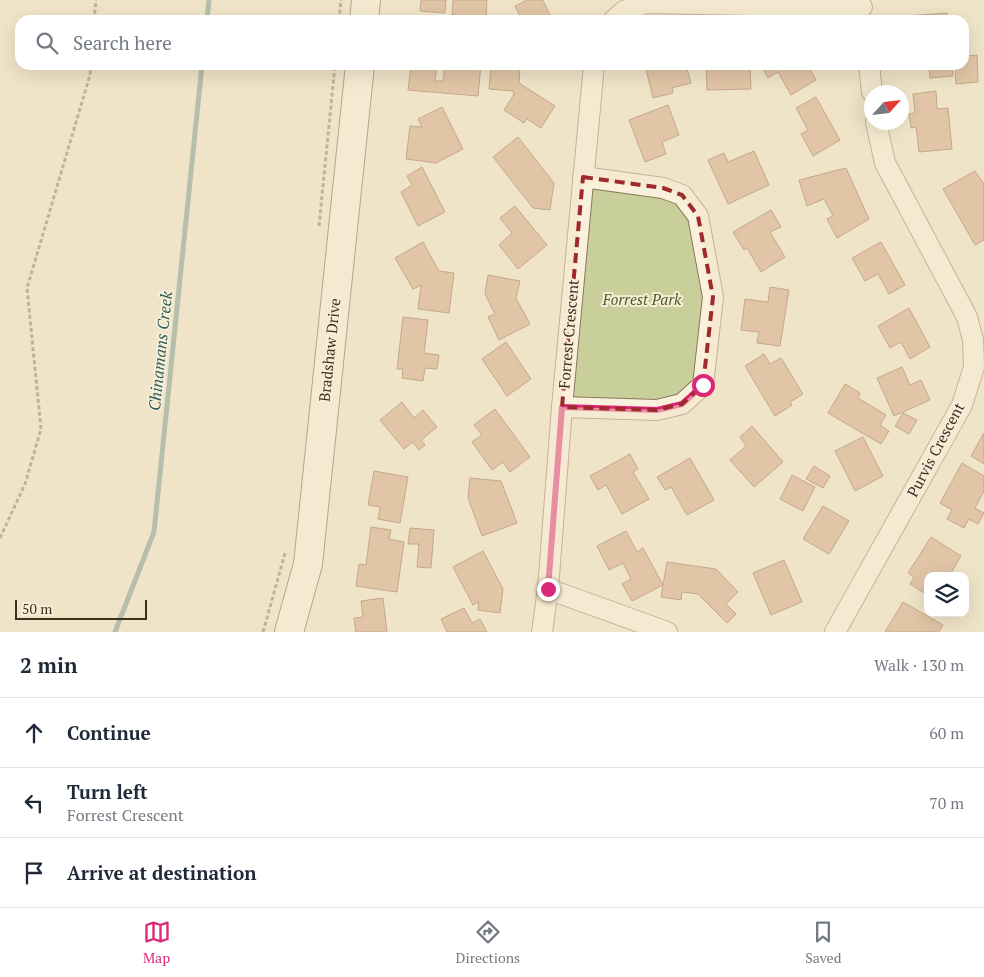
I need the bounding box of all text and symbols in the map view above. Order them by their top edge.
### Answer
search box [15,15,969,70]
icon: search [33,29,61,57]
text: Search here [73,30,172,55]
north arrow [864,85,909,130]
street label: Forrest Crescent [553,278,583,389]
park label: Forrest Park [602,289,682,309]
water label: Chinamans Creek [143,290,177,412]
street label: Bradshaw Drive [314,297,344,403]
route start [692,374,715,397]
street label: Purvis Crescent [902,399,969,500]
map controls [924,572,969,617]
button: layers [924,572,969,617]
route end [537,578,560,601]
scale bar [15,597,148,620]
text: 50 m [22,599,52,618]
text: 2 min [20,651,77,679]
text: Walk · 130 m [874,654,964,676]
icon: ahead [20,719,48,747]
text: Continue [67,720,151,745]
text: 60 m [929,722,964,744]
text: Turn left [67,779,148,804]
icon: left [20,789,48,817]
text: 70 m [929,792,964,814]
text: Forrest Crescent [67,804,184,826]
icon: arrive [20,859,48,887]
text: Arrive at destination [67,860,256,885]
tab: Map [143,918,171,967]
tab: Directions [456,918,520,967]
tab: Saved [805,918,841,967]

